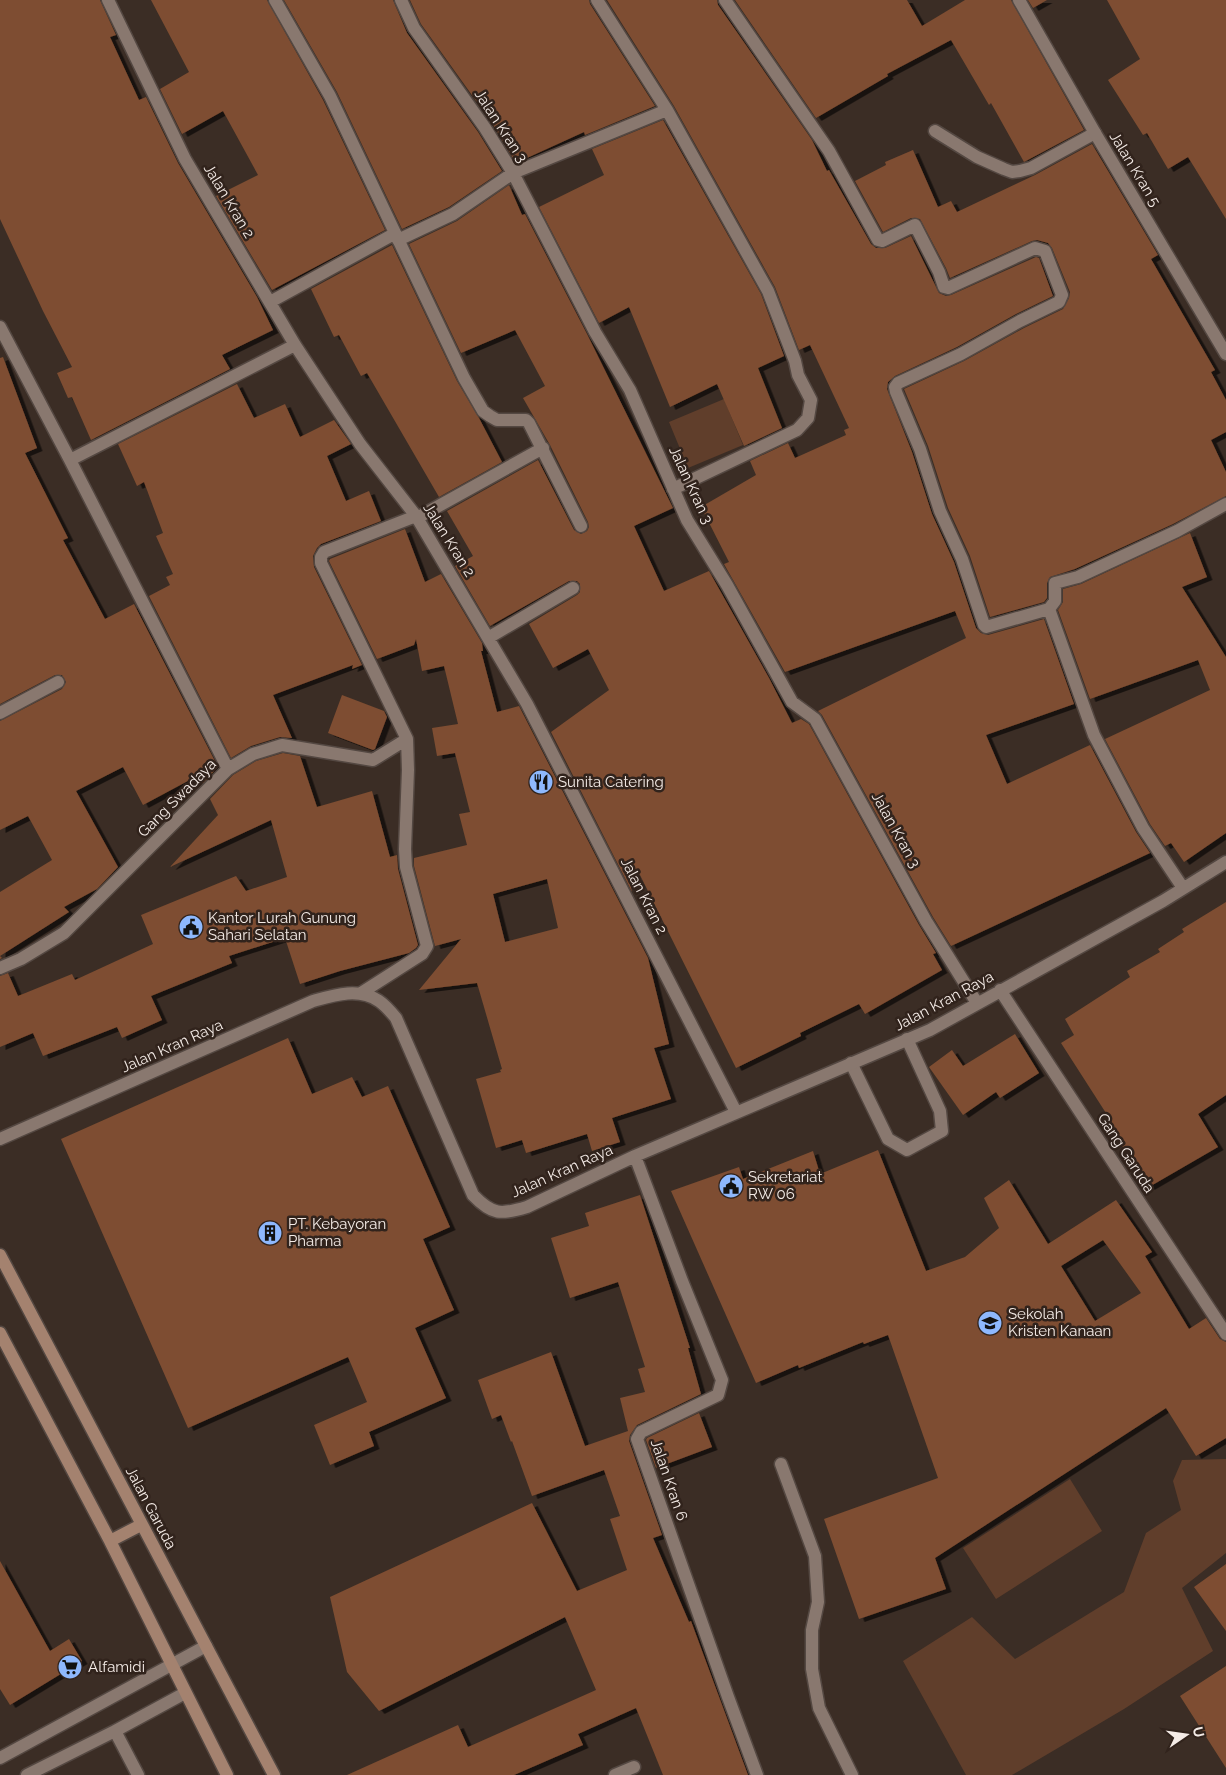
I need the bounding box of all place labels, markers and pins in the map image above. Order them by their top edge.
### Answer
restaurant icon: Sunita Catering [528,769,554,795]
place label: Sunita Catering [558,773,664,791]
place label: Kantor Lurah Gunung Sahari Selatan [208,909,356,944]
public building icon: Kantor Lurah Gunung Sahari Selatan [178,914,204,940]
place label: Sekretariat RW 06 [748,1168,823,1203]
public building icon: Sekretariat RW 06 [718,1173,744,1199]
place label: PT. Kebayoran Pharma [288,1215,386,1250]
building icon: PT. Kebayoran Pharma [257,1220,283,1246]
place label: Sekolah Kristen Kanaan [1008,1305,1111,1340]
school or university icon: Sekolah Kristen Kanaan [977,1310,1003,1336]
supermarket icon: Alfamidi [57,1654,83,1680]
place label: Alfamidi [88,1658,145,1676]

